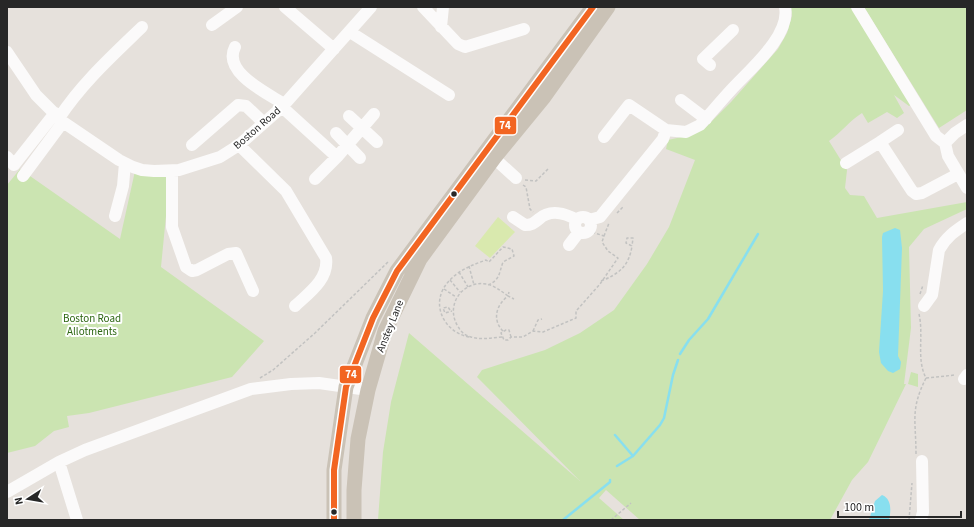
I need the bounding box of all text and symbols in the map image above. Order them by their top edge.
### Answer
street label: Boston Road [230,103,284,153]
line badge: 74 [494,116,517,135]
text: 74 [499,118,511,133]
unlabelled marker [449,189,459,199]
street label: Anstey Lane [373,297,407,354]
park label: Boston Road Allotments [63,311,121,339]
line badge: 74 [339,365,362,384]
text: 74 [345,367,357,382]
north arrow [8,479,48,519]
scale bar [838,493,961,519]
text: N [11,496,27,506]
text: 100 m [844,499,874,516]
unlabelled marker [329,507,339,517]

